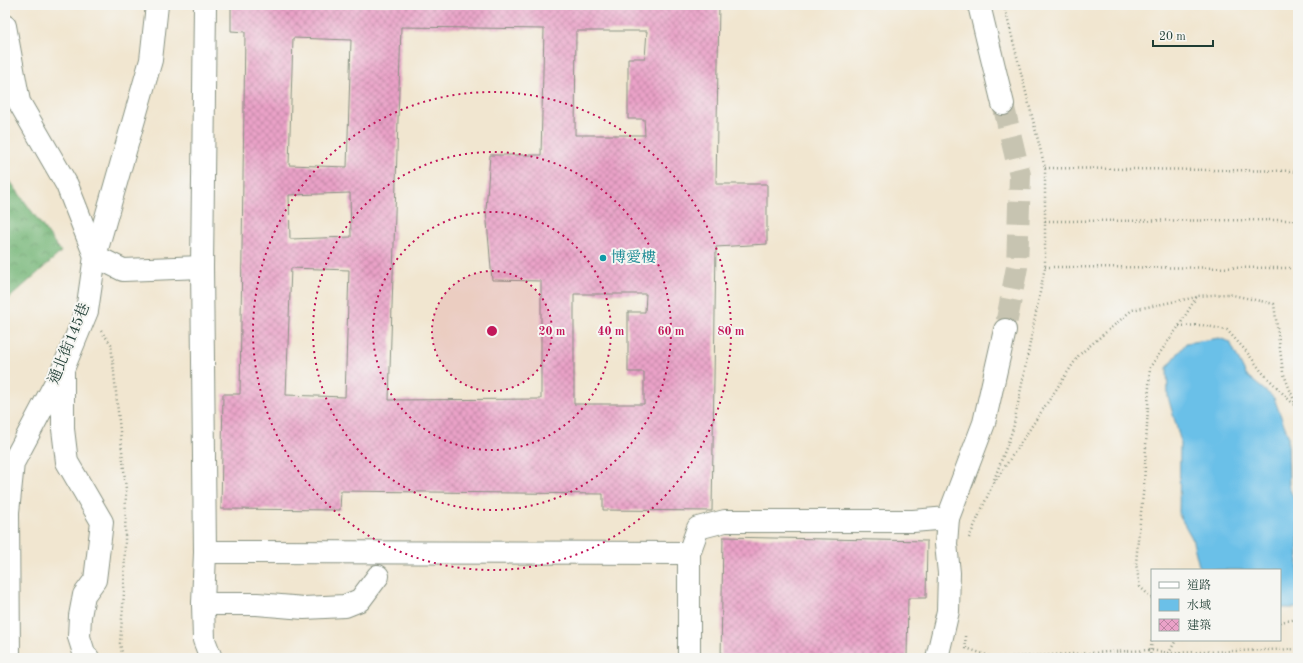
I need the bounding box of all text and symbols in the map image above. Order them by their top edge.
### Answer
scale bar [1153,22,1213,48]
text: 20 m [1159,31,1186,43]
place label: 博愛樓 [611,249,656,266]
marker: 博愛樓 [598,253,608,263]
street label: 通北街145巷 [45,301,93,387]
centre of rings [485,324,499,338]
text: 20 m [539,326,566,338]
text: 40 m [598,326,625,338]
text: 60 m [658,326,685,338]
text: 80 m [718,326,745,338]
legend [1151,569,1281,641]
text: 道路 [1187,578,1211,592]
text: 水域 [1187,598,1211,612]
text: 建築 [1187,618,1211,632]

